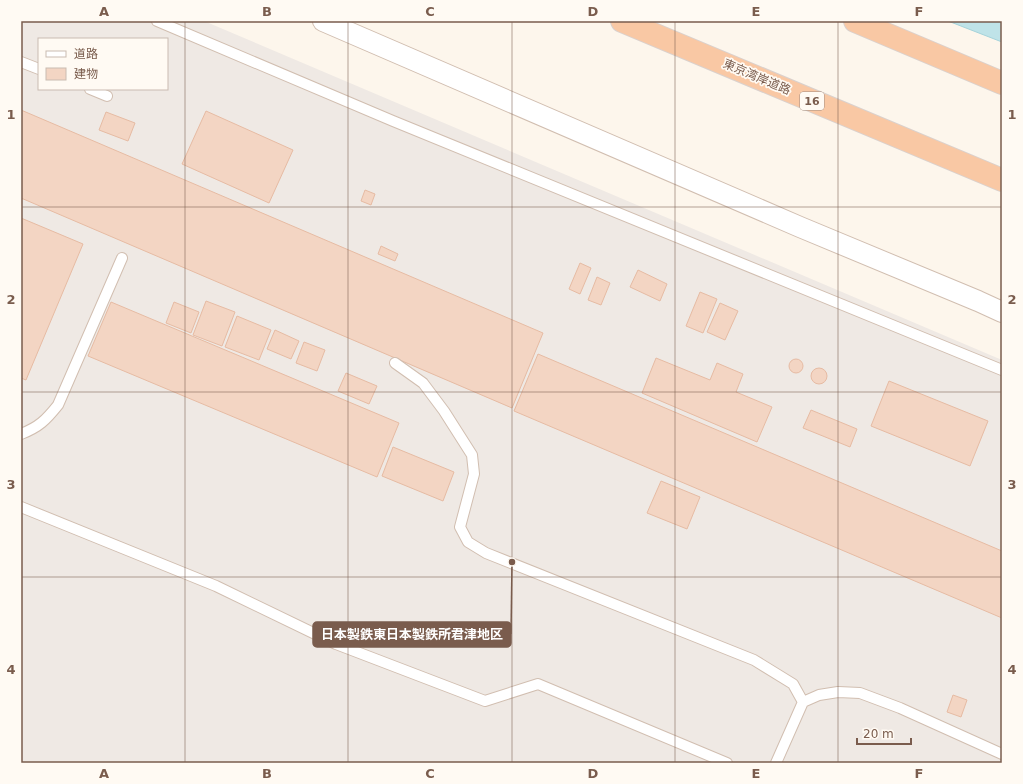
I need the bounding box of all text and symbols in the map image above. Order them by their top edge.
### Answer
text: A [99,4,109,19]
text: B [262,4,272,19]
text: C [425,4,435,19]
text: D [588,4,599,19]
text: E [752,4,760,19]
text: F [915,4,923,19]
legend [38,38,168,90]
text: 道路 [74,47,98,61]
street label: 東京湾岸道路 [721,56,793,98]
text: 建物 [74,67,98,81]
road number: 16 [800,92,824,110]
text: 1 [6,107,16,122]
text: 1 [1007,107,1017,122]
text: 2 [6,292,16,307]
text: 2 [1007,292,1017,307]
text: 3 [6,477,16,492]
text: 3 [1007,477,1017,492]
callout: 日本製鉄東日本製鉄所君津地区 [313,622,511,647]
text: 日本製鉄東日本製鉄所君津地区 [321,627,503,642]
text: 4 [6,662,16,677]
text: 4 [1007,662,1017,677]
scale bar [857,720,911,746]
text: 20 m [863,727,894,741]
text: A [99,766,109,781]
text: B [262,766,272,781]
text: C [425,766,435,781]
text: D [588,766,599,781]
text: E [752,766,760,781]
text: F [915,766,923,781]

